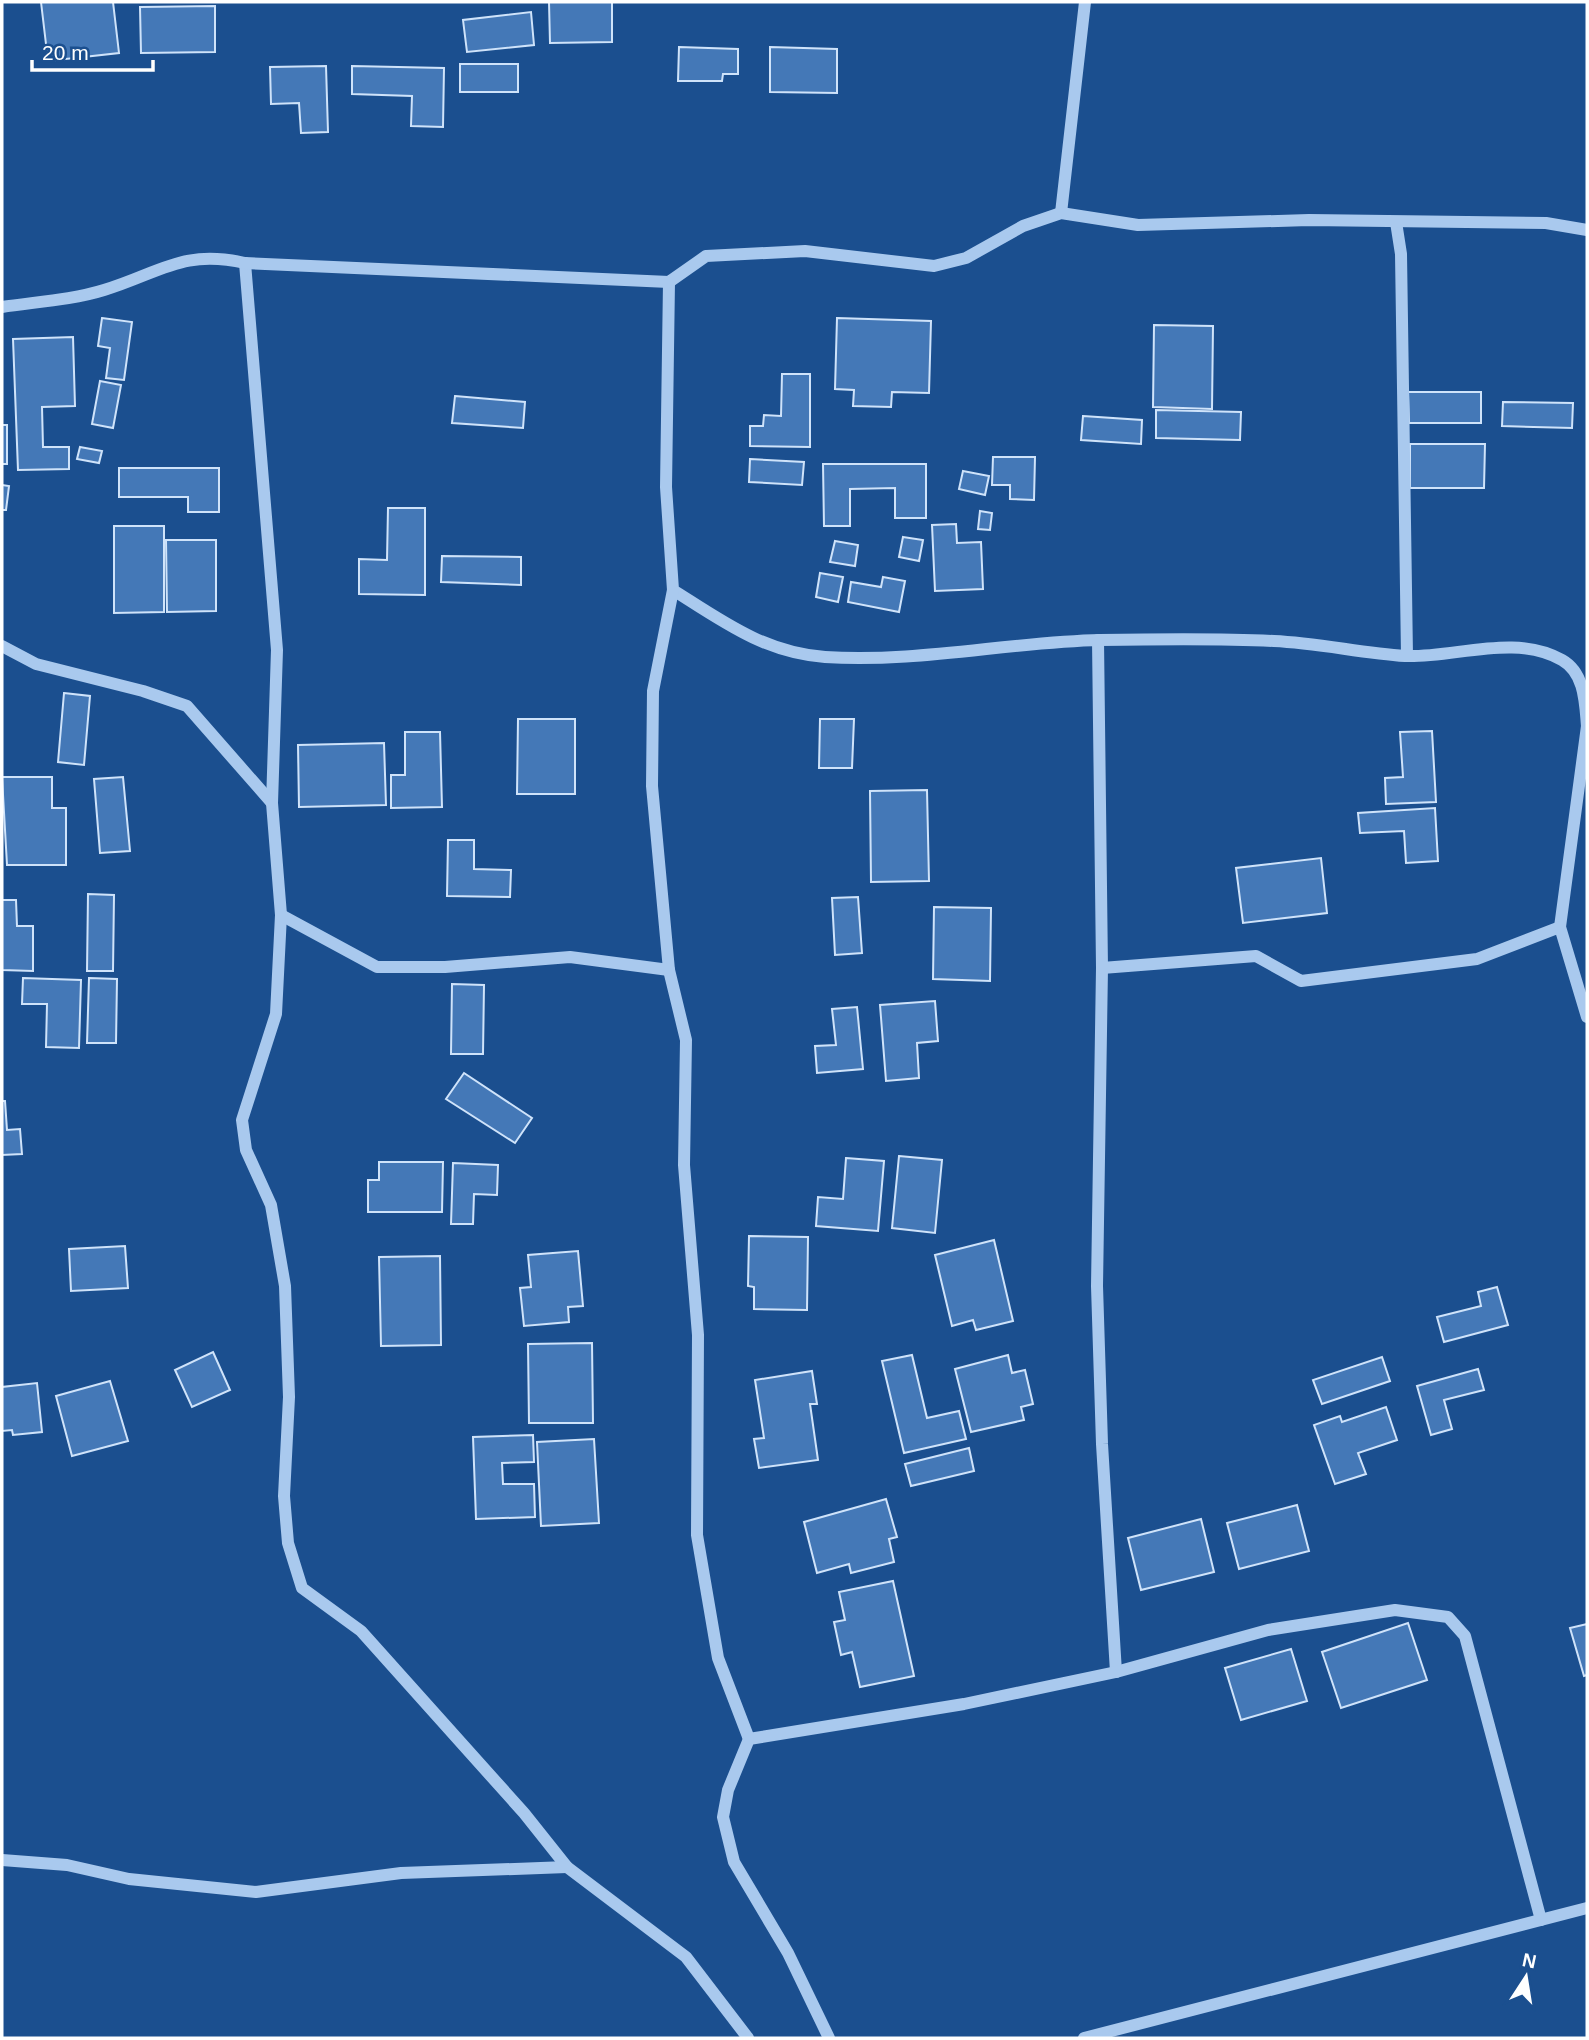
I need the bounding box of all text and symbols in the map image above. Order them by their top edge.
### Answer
scale bar [32,28,152,72]
text: 20 m [42,41,89,64]
north arrow [1491,1942,1561,2012]
text: N [1521,1949,1538,1973]

